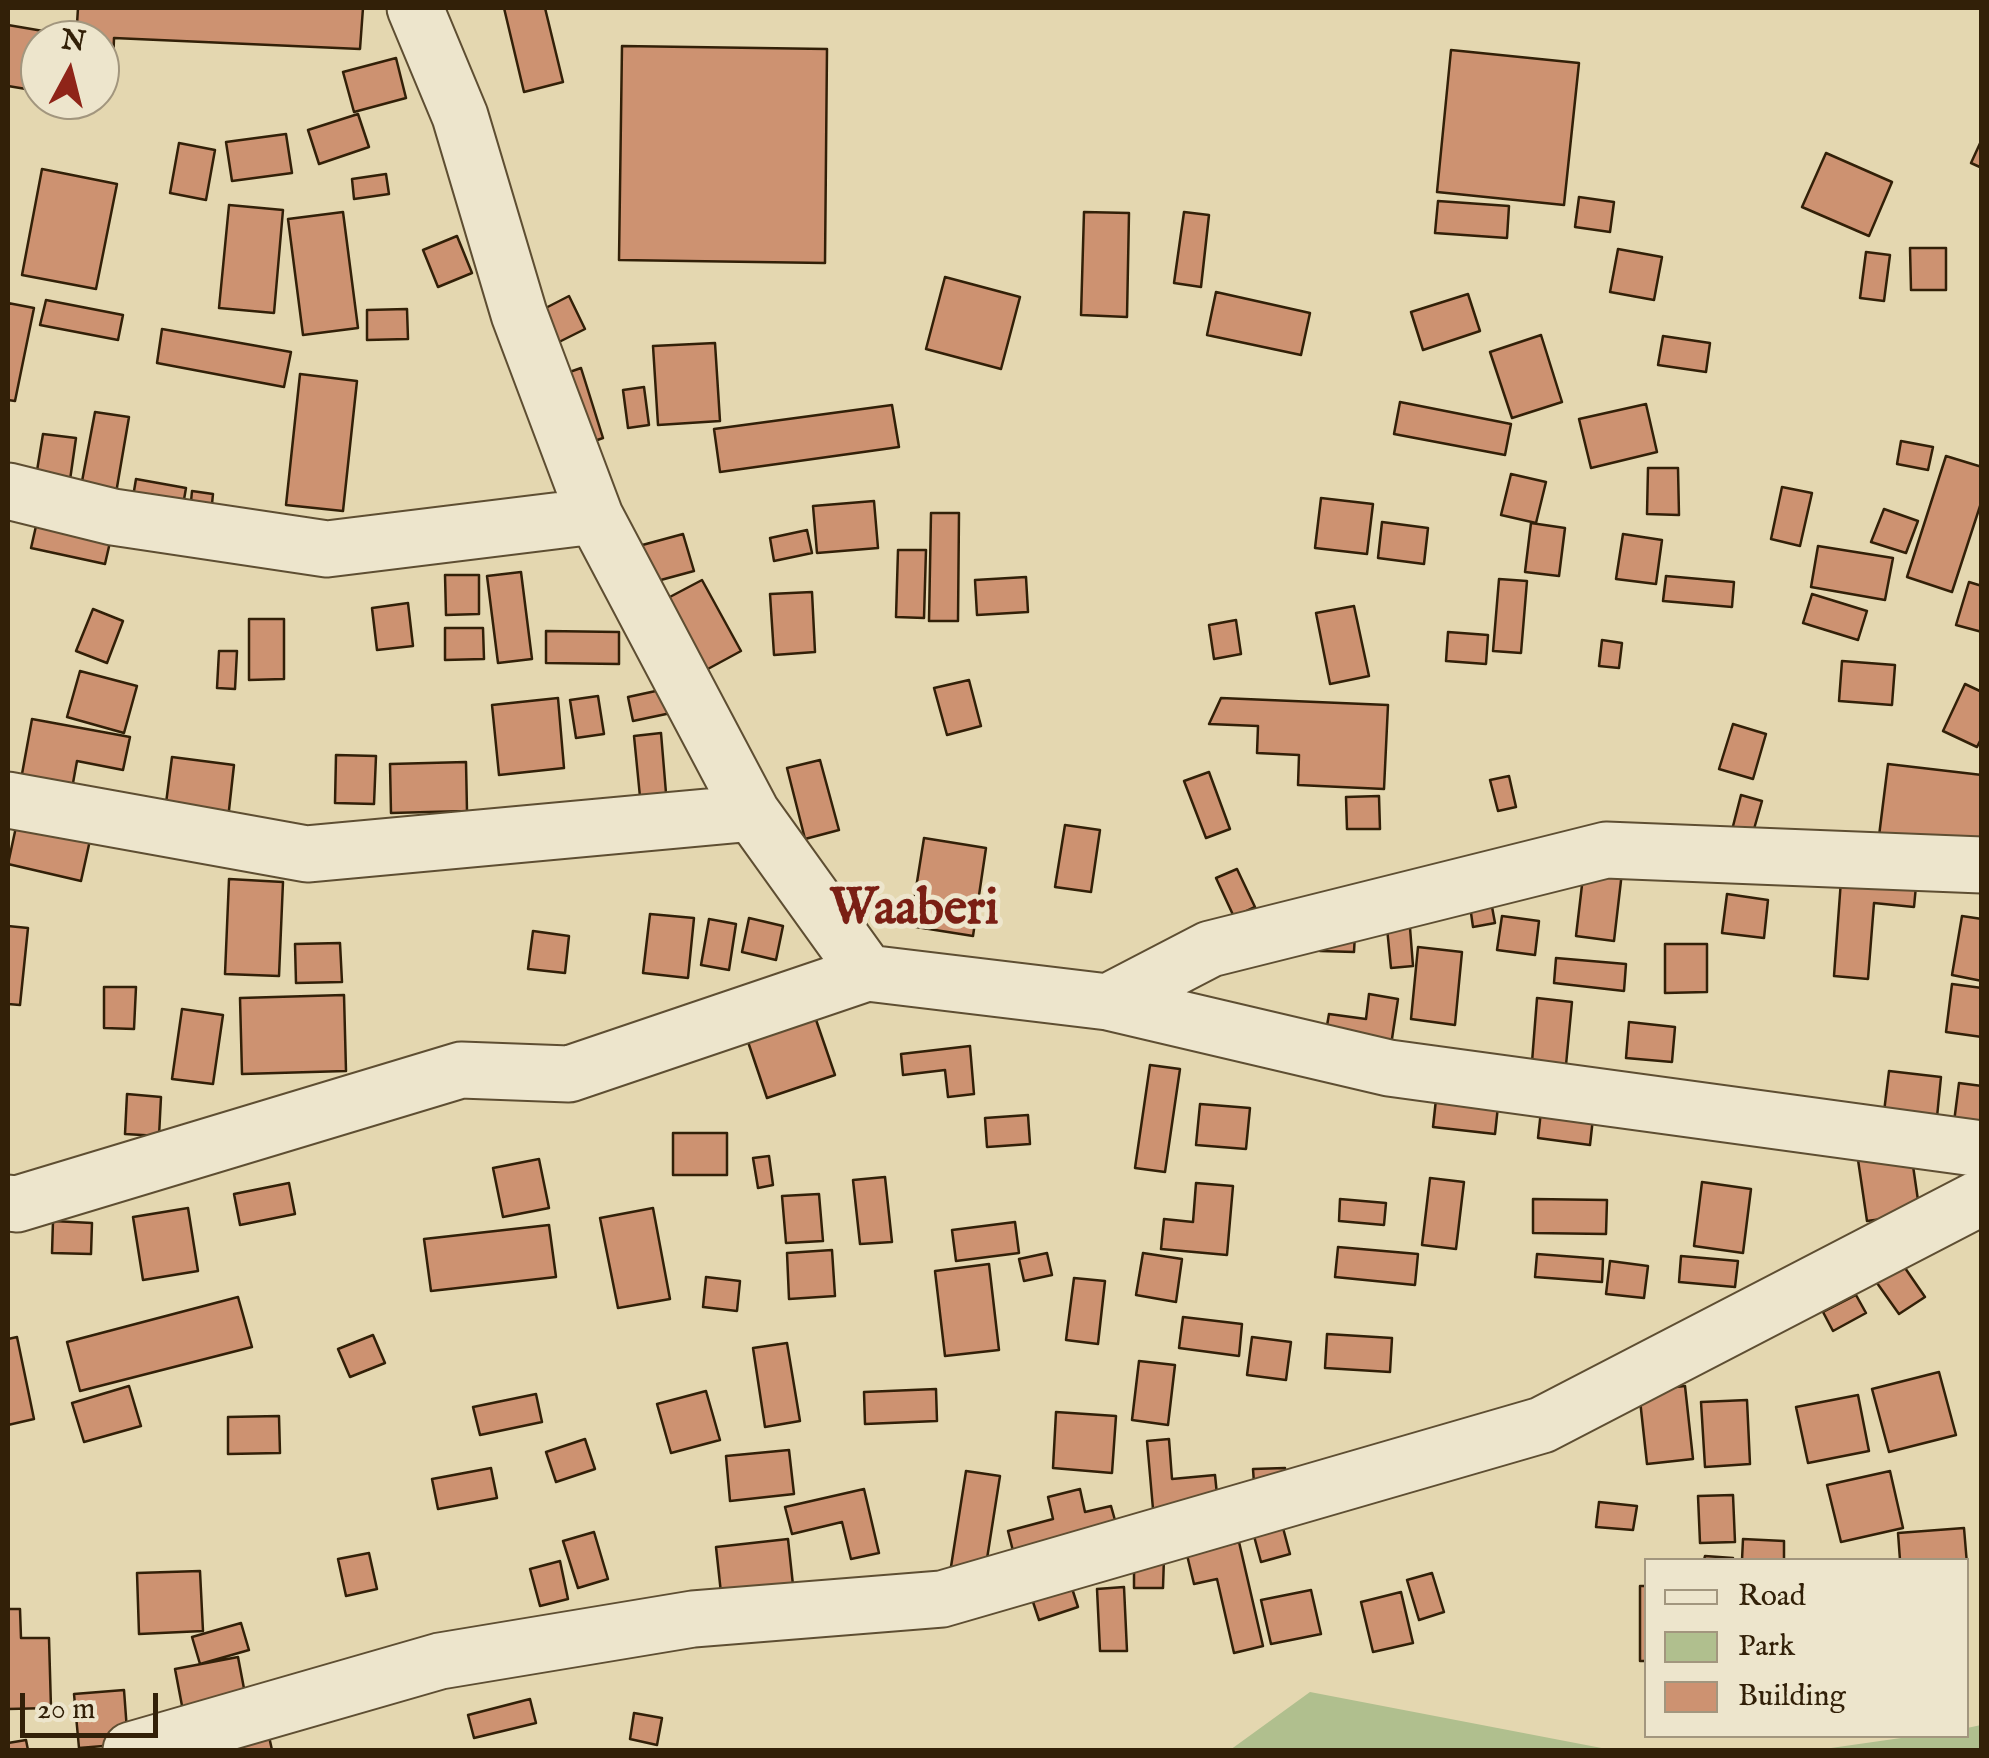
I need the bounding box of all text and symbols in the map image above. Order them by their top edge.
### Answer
north arrow [20,20,120,120]
text: N [59,23,88,61]
district label: Waaberi [829,883,999,943]
legend [1644,1558,1969,1738]
text: Road [1738,1578,1806,1616]
text: Park [1738,1628,1795,1666]
scale bar [25,1673,162,1735]
text: Building [1738,1678,1846,1716]
text: 20 m [37,1691,96,1729]

